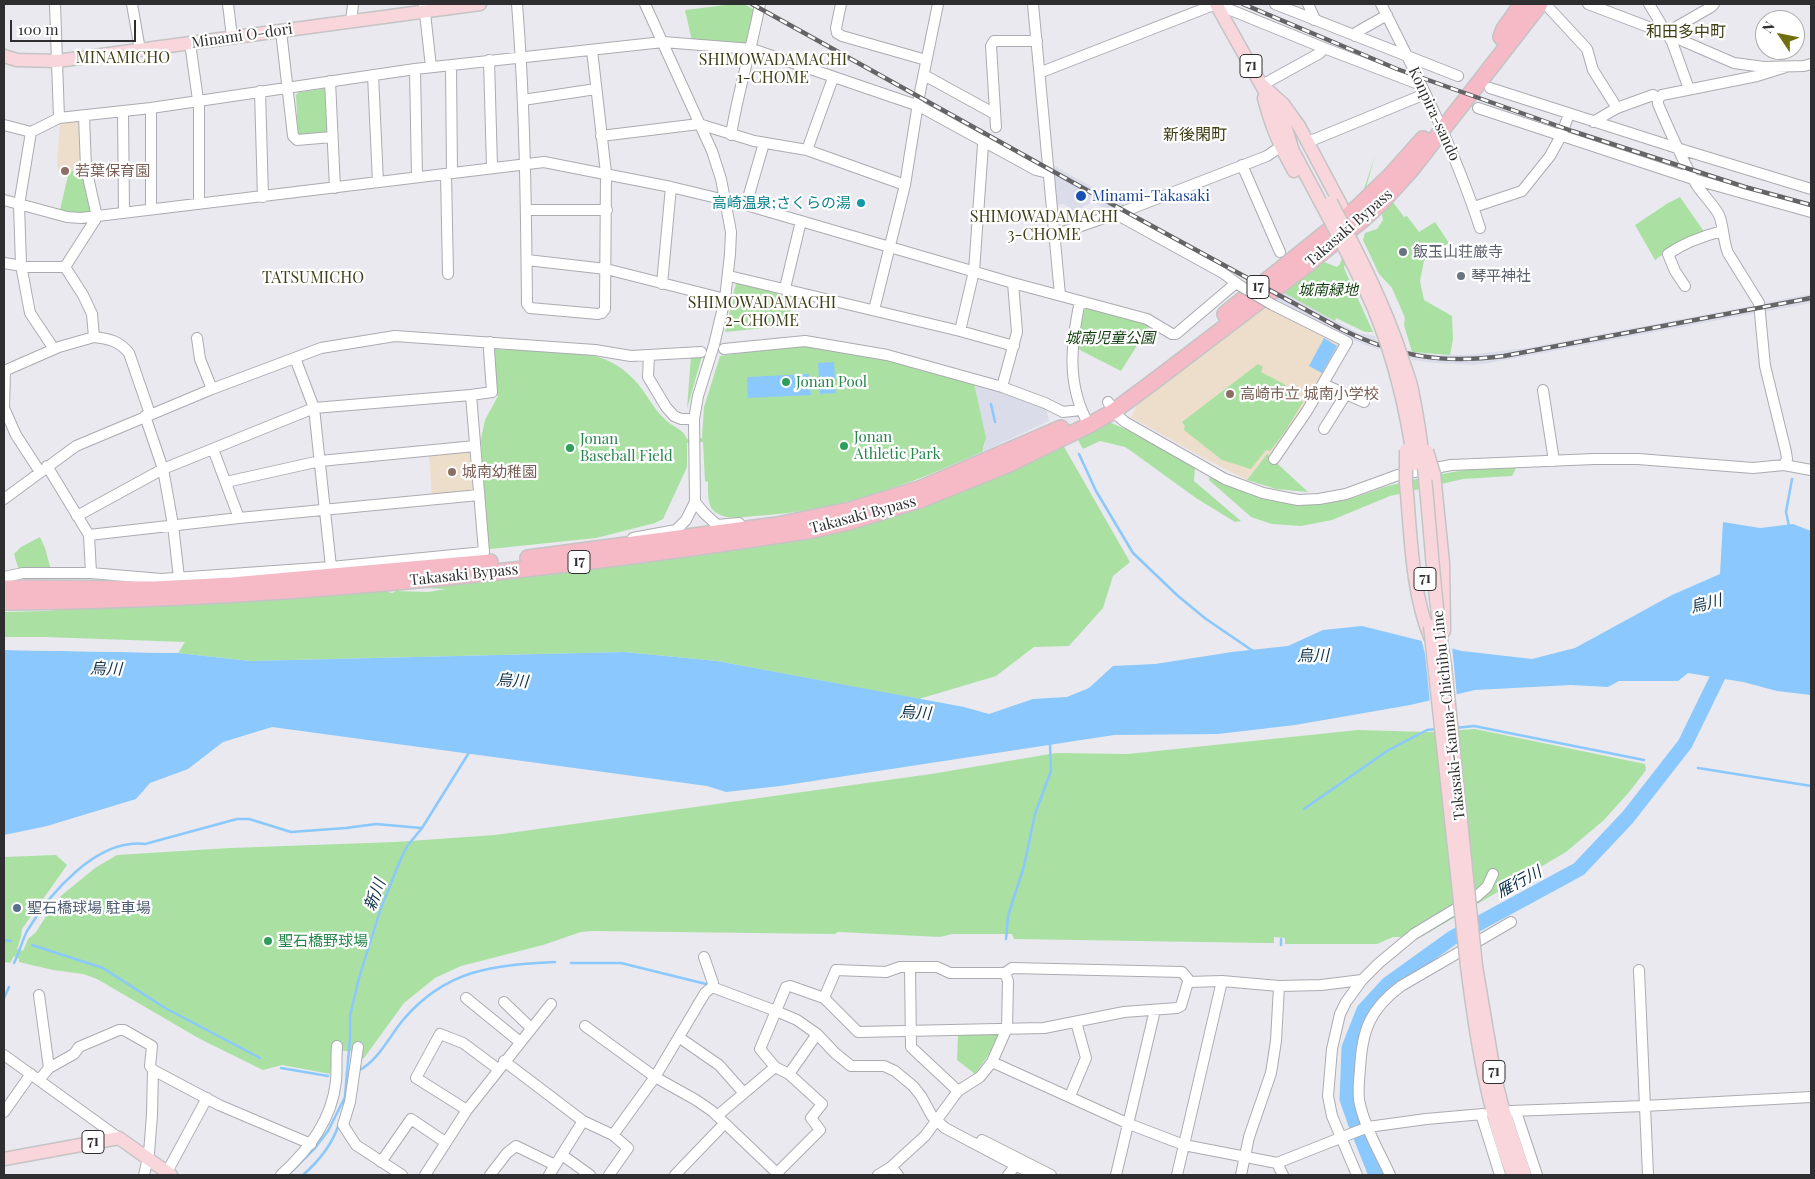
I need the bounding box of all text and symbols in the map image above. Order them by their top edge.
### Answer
scale bar [12,10,139,42]
north arrow [1755,10,1805,60]
text: N [1757,17,1779,36]
text: 100 m [18,19,59,39]
street label: Minami O-dori [190,20,294,52]
district label: 和田多中町 [1646,22,1726,42]
district label: MINAMICHO [70,48,176,68]
district label: SHIMOWADAMACHI 1-CHOME [690,50,856,88]
road number: 71 [1240,54,1262,78]
street label: Konpira-sando [1404,64,1464,164]
district label: 新後閑町 [1163,125,1227,145]
place label: 若葉保育園 [75,162,150,180]
marker: 若葉保育園 [59,165,71,177]
street label: Takasaki Bypass [1302,185,1396,271]
place label: Minami-Takasaki [1092,187,1210,205]
marker: Minami-Takasaki [1074,189,1088,203]
place label: 高崎温泉;さくらの湯 [712,194,851,212]
marker: 高崎温泉;さくらの湯 [855,197,867,209]
district label: SHIMOWADAMACHI 3-CHOME [961,207,1127,245]
place label: 飯玉山荘厳寺 [1413,243,1503,261]
marker: 飯玉山荘厳寺 [1397,246,1409,258]
place label: 琴平神社 [1471,267,1531,285]
district label: TATSUMICHO [256,268,370,288]
marker: 琴平神社 [1455,270,1467,282]
road number: 17 [1247,276,1269,298]
park label: 城南緑地 [1298,281,1358,299]
district label: SHIMOWADAMACHI 2-CHOME [679,293,845,331]
park label: 城南児童公園 [1065,329,1155,347]
place label: Jonan Pool [796,373,867,391]
marker: Jonan Pool [780,376,792,388]
place label: 高崎市立 城南小学校 [1240,385,1379,403]
marker: 高崎市立 城南小学校 [1224,388,1236,400]
place label: Jonan Athletic Park [854,428,941,463]
place label: Jonan Baseball Field [580,430,673,465]
marker: Jonan Athletic Park [838,440,850,452]
marker: Jonan Baseball Field [564,442,576,454]
place label: 城南幼稚園 [462,463,537,481]
marker: 城南幼稚園 [446,466,458,478]
street label: Takasaki Bypass [808,492,918,538]
road number: 17 [568,550,590,574]
street label: Takasaki Bypass [409,560,519,590]
road number: 71 [1414,568,1436,590]
water label: 烏川 [1688,591,1724,617]
street label: Takasaki-Kanna-Chichibu Line [1429,609,1469,821]
water label: 烏川 [1297,646,1329,666]
water label: 烏川 [90,659,122,679]
water label: 烏川 [495,670,529,692]
water label: 烏川 [899,703,931,723]
water label: 雁行川 [1493,862,1545,902]
water label: 新川 [360,877,390,913]
place label: 聖石橋球場 駐車場 [27,899,151,917]
marker: 聖石橋球場 駐車場 [11,902,23,914]
place label: 聖石橋野球場 [278,932,368,950]
marker: 聖石橋野球場 [262,935,274,947]
road number: 71 [1483,1060,1505,1084]
road number: 71 [82,1130,104,1154]

